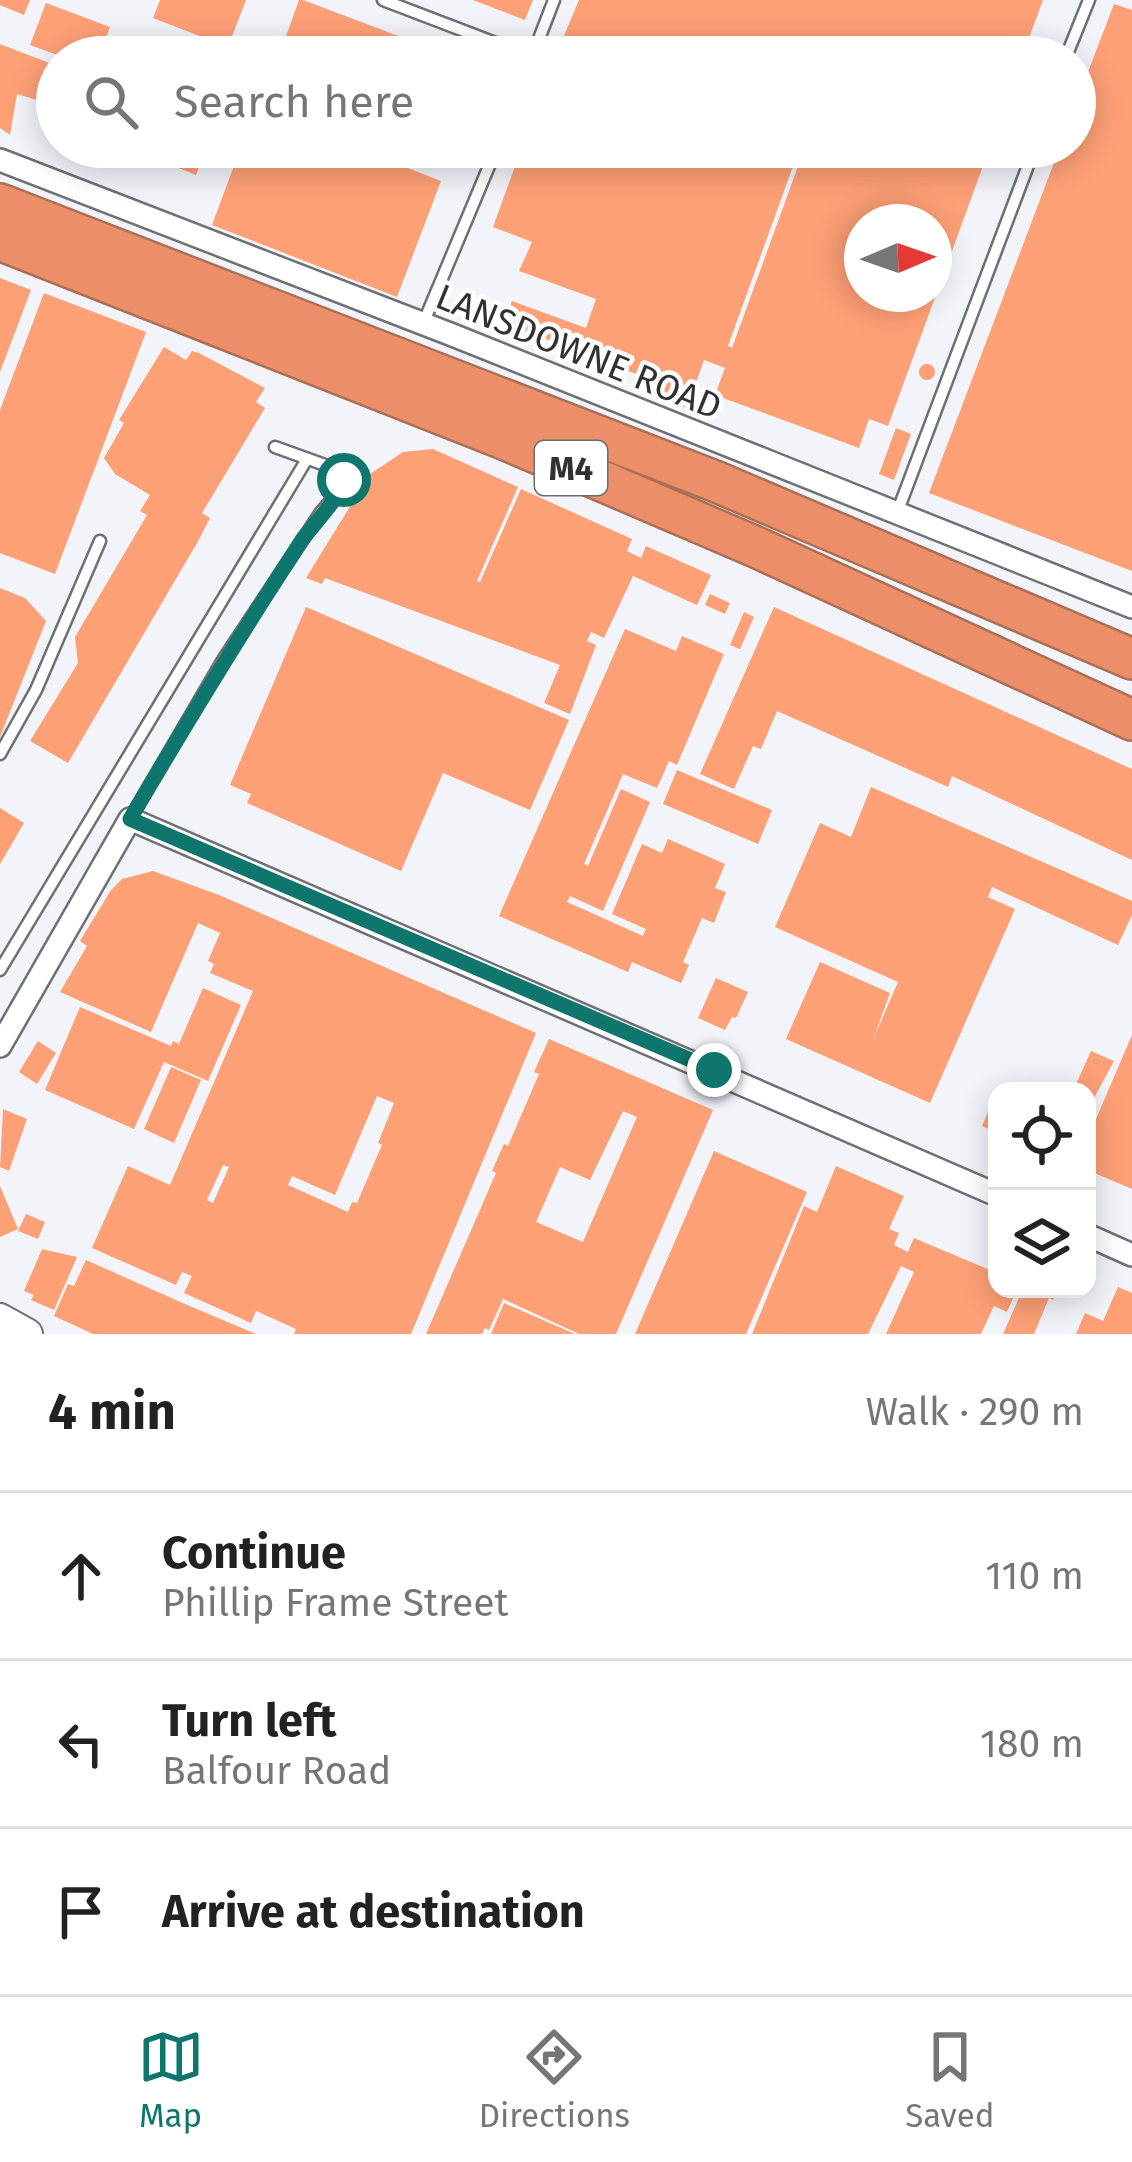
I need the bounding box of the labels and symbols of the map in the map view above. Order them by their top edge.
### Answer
north arrow [844,204,952,312]
street label: LANSDOWNE ROAD [430,275,728,429]
road number: M4 [535,441,607,495]
route start [317,453,371,507]
route end [687,1043,741,1097]

